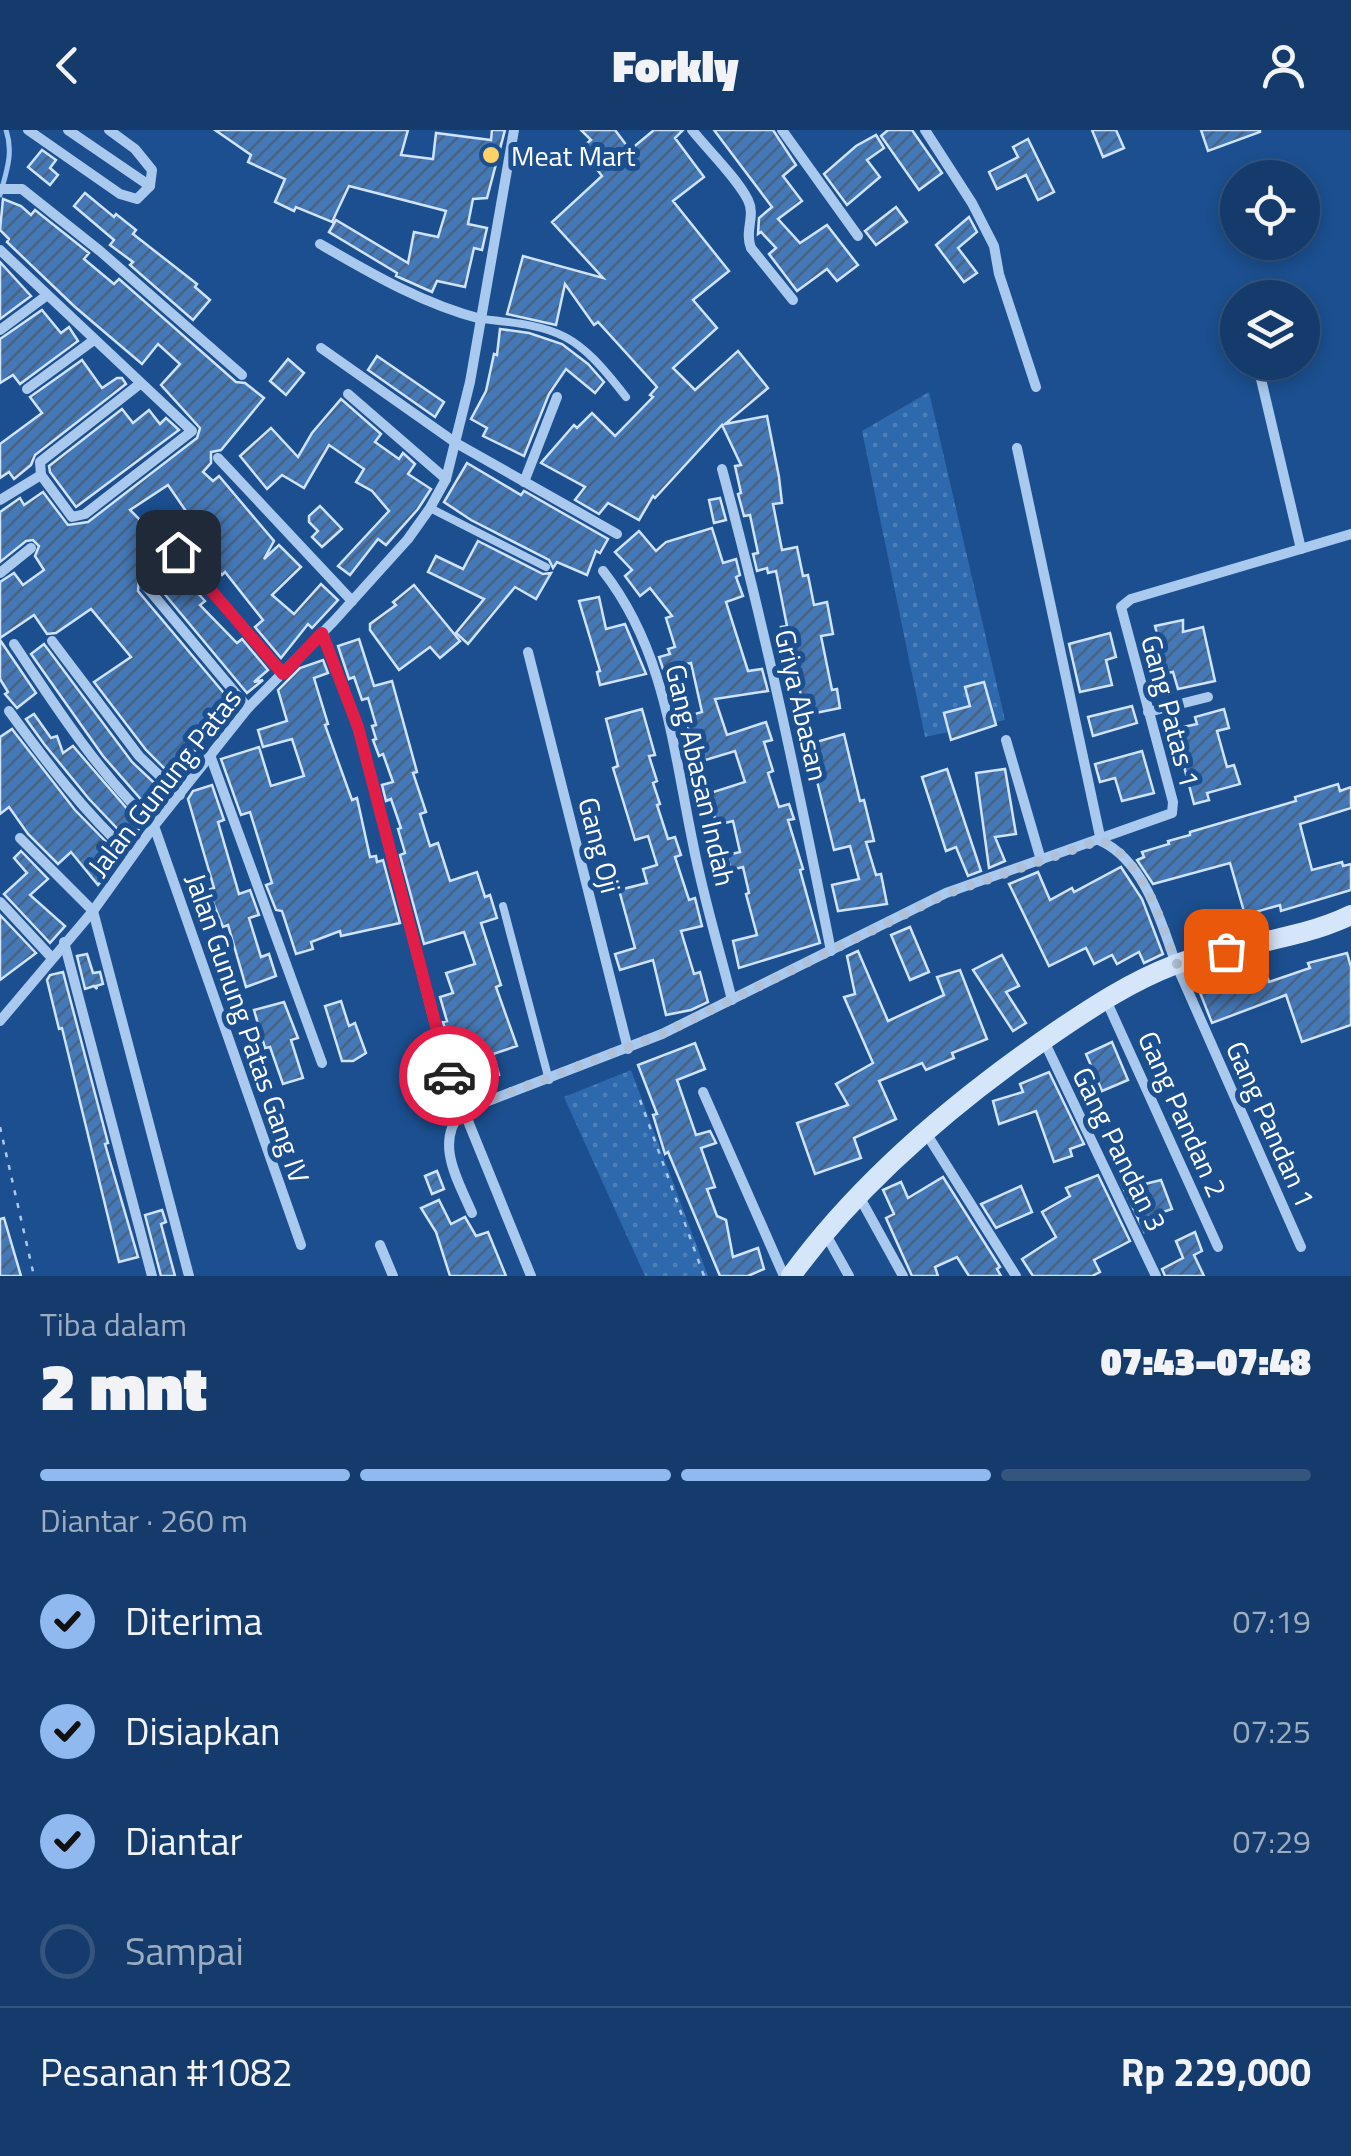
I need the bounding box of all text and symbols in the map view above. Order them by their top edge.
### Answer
text: Forkly [612,31,739,99]
icon: back [40,38,95,93]
icon: person [1256,38,1311,93]
place label: Meat Mart [511,134,636,177]
marker: Meat Mart [480,144,502,166]
map controls [1220,160,1320,380]
button: locate [1220,160,1320,260]
button: layers [1220,280,1320,380]
pin [136,510,221,595]
icon: home [151,525,206,580]
street label: Griya Abasan [764,625,840,785]
street label: Gang Patas 1 [1130,630,1212,792]
street label: Gang Abasan Indah [655,660,747,890]
street label: Jalan Gunung Patas [77,679,251,885]
street label: Gang Oji [567,792,633,898]
street label: Jalan Gunung Patas Gang IV [175,867,321,1189]
pin [1184,909,1269,994]
icon: bag [1199,924,1254,979]
street label: Gang Pandan 2 [1127,1024,1239,1204]
courier [399,1026,499,1126]
street label: Gang Pandan 1 [1215,1034,1327,1214]
icon: car [422,1049,477,1104]
street label: Gang Pandan 3 [1062,1060,1178,1238]
text: Tiba dalam [40,1300,187,1348]
text: 07:43–07:48 [1101,1332,1311,1390]
text: 2 mnt [40,1336,207,1435]
text: Diantar · 260 m [40,1496,248,1544]
text: Diterima [125,1592,263,1650]
icon: check [40,1594,95,1649]
text: 07:19 [1232,1597,1311,1645]
text: Disiapkan [125,1702,280,1760]
icon: check [40,1704,95,1759]
text: 07:25 [1232,1707,1311,1755]
text: Diantar [125,1812,243,1870]
icon: check [40,1814,95,1869]
text: 07:29 [1232,1817,1311,1865]
text: Sampai [125,1922,244,1980]
text: Pesanan #1082 [40,2043,293,2101]
text: Rp 229,000 [1121,2043,1311,2101]

